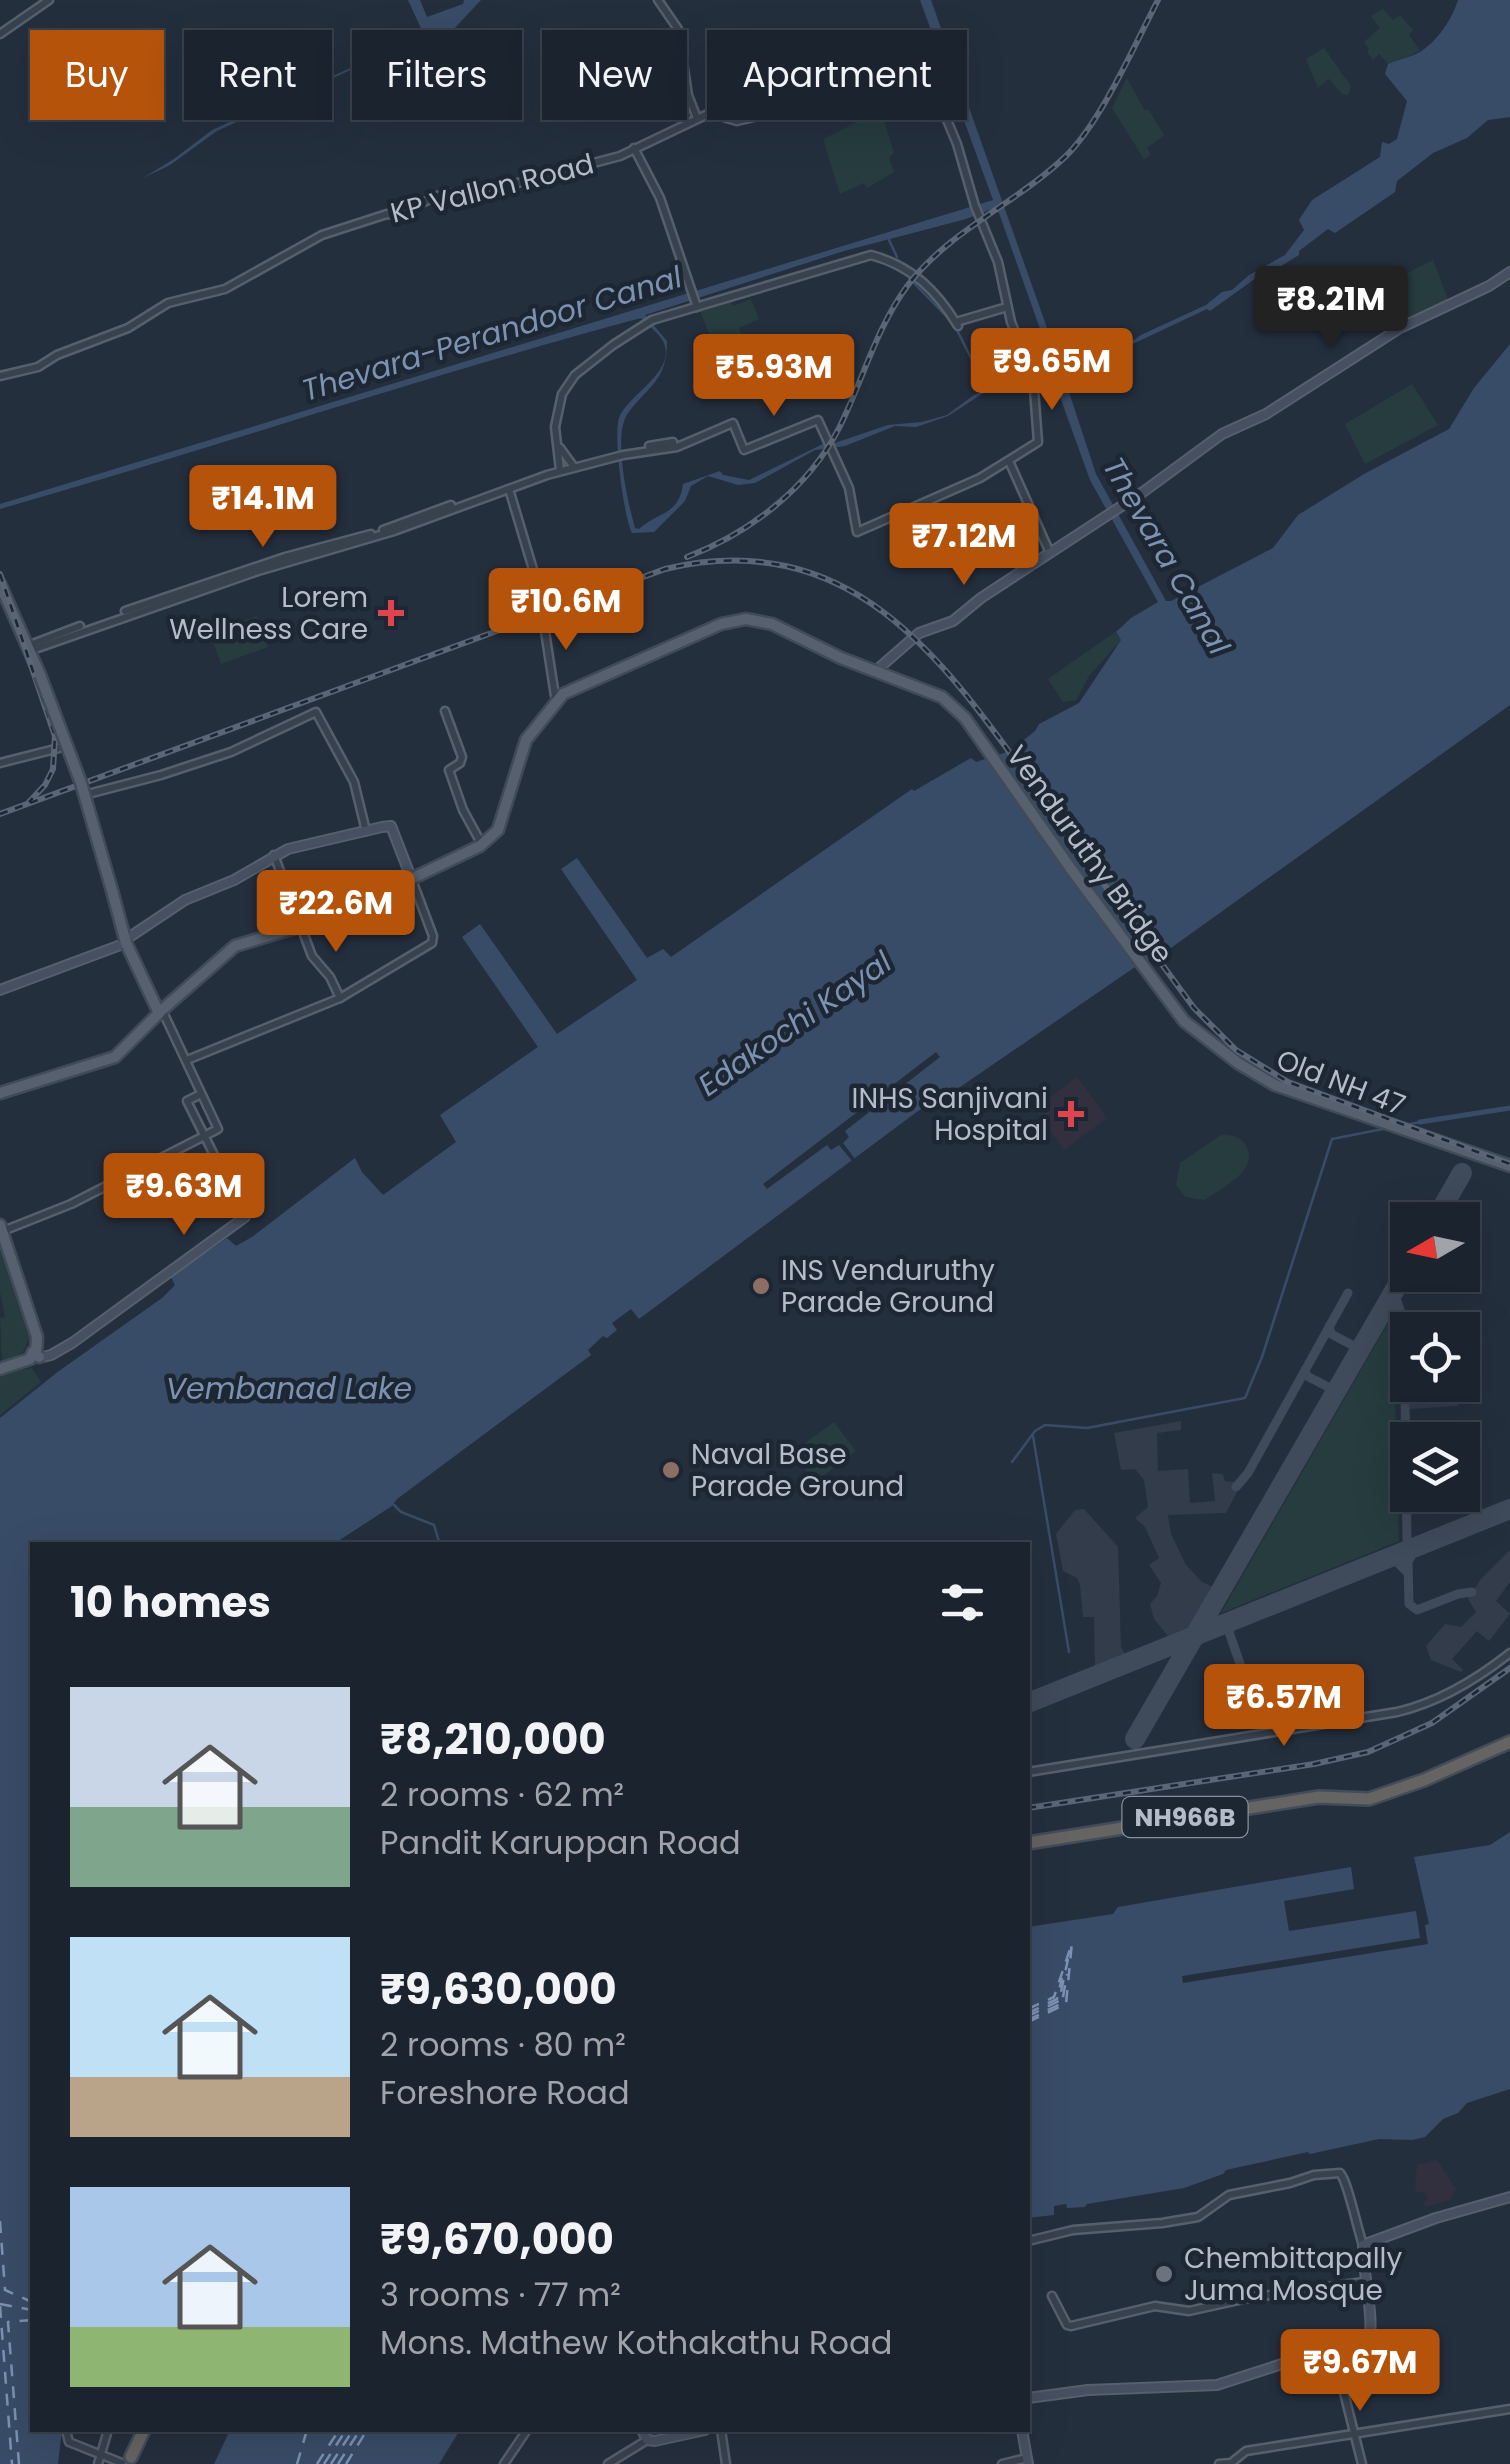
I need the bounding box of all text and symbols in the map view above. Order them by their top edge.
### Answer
chip: Buy [30,30,164,120]
chip: Rent [184,30,332,120]
chip: Filters [352,30,522,120]
chip: New [542,30,687,120]
chip: Apartment [707,30,967,120]
street label: KP Vallon Road [386,144,598,233]
water label: Thevara-Perandoor Canal [297,255,688,412]
pin: ₹8.21M [1250,266,1412,351]
text: ₹8.21M [1277,276,1385,321]
pin: ₹9.65M [971,328,1133,413]
pin: ₹5.93M [693,334,855,419]
text: ₹9.65M [993,338,1111,383]
text: ₹5.93M [715,344,833,389]
water label: Thevara Canal [1092,449,1241,663]
pin: ₹14.1M [182,465,344,550]
text: ₹14.1M [211,475,315,520]
pin: ₹7.12M [883,503,1045,588]
text: ₹7.12M [912,513,1016,558]
pin: ₹10.6M [485,568,647,653]
place label: Lorem Wellness Care [169,578,368,649]
text: ₹10.6M [511,578,621,623]
marker: Lorem Wellness Care [378,600,404,626]
street label: Venduruthy Bridge [997,737,1182,971]
pin: ₹22.6M [255,870,417,955]
text: ₹22.6M [279,880,393,925]
water label: Edakochi Kayal [689,940,901,1106]
street label: Old NH 47 [1271,1040,1411,1125]
place label: INHS Sanjivani Hospital [852,1079,1048,1150]
marker: INHS Sanjivani Hospital [1058,1101,1084,1127]
pin: ₹9.63M [103,1153,265,1238]
text: ₹9.63M [126,1163,242,1208]
north arrow [1390,1202,1480,1292]
map controls [1390,1202,1480,1512]
place label: INS Venduruthy Parade Ground [781,1251,995,1322]
marker: INS Venduruthy Parade Ground [750,1275,772,1297]
button: locate [1390,1312,1480,1402]
water label: Vembanad Lake [166,1367,412,1410]
button: layers [1390,1422,1480,1512]
place label: Naval Base Parade Ground [691,1435,904,1506]
marker: Naval Base Parade Ground [660,1459,682,1481]
text: 10 homes [70,1573,271,1632]
icon: filters [935,1575,990,1630]
pin: ₹6.57M [1203,1664,1365,1749]
text: ₹6.57M [1226,1674,1342,1719]
text: ₹8,210,000 [380,1710,606,1769]
icon: home [150,1727,270,1847]
text: 2 rooms · 62 m² [380,1772,624,1817]
road number: NH966B [1122,1797,1248,1837]
text: Pandit Karuppan Road [380,1820,741,1865]
text: ₹9,630,000 [380,1960,617,2019]
icon: home [150,1977,270,2097]
text: 2 rooms · 80 m² [380,2022,626,2067]
text: Foreshore Road [380,2070,630,2115]
text: ₹9,670,000 [380,2210,614,2269]
icon: home [150,2227,270,2347]
place label: Chembittapally Juma Mosque [1184,2239,1402,2310]
marker: Chembittapally Juma Mosque [1153,2263,1175,2285]
text: 3 rooms · 77 m² [380,2272,621,2317]
text: Mons. Mathew Kothakathu Road [380,2320,892,2365]
pin: ₹9.67M [1279,2329,1441,2414]
text: ₹9.67M [1303,2339,1417,2384]

